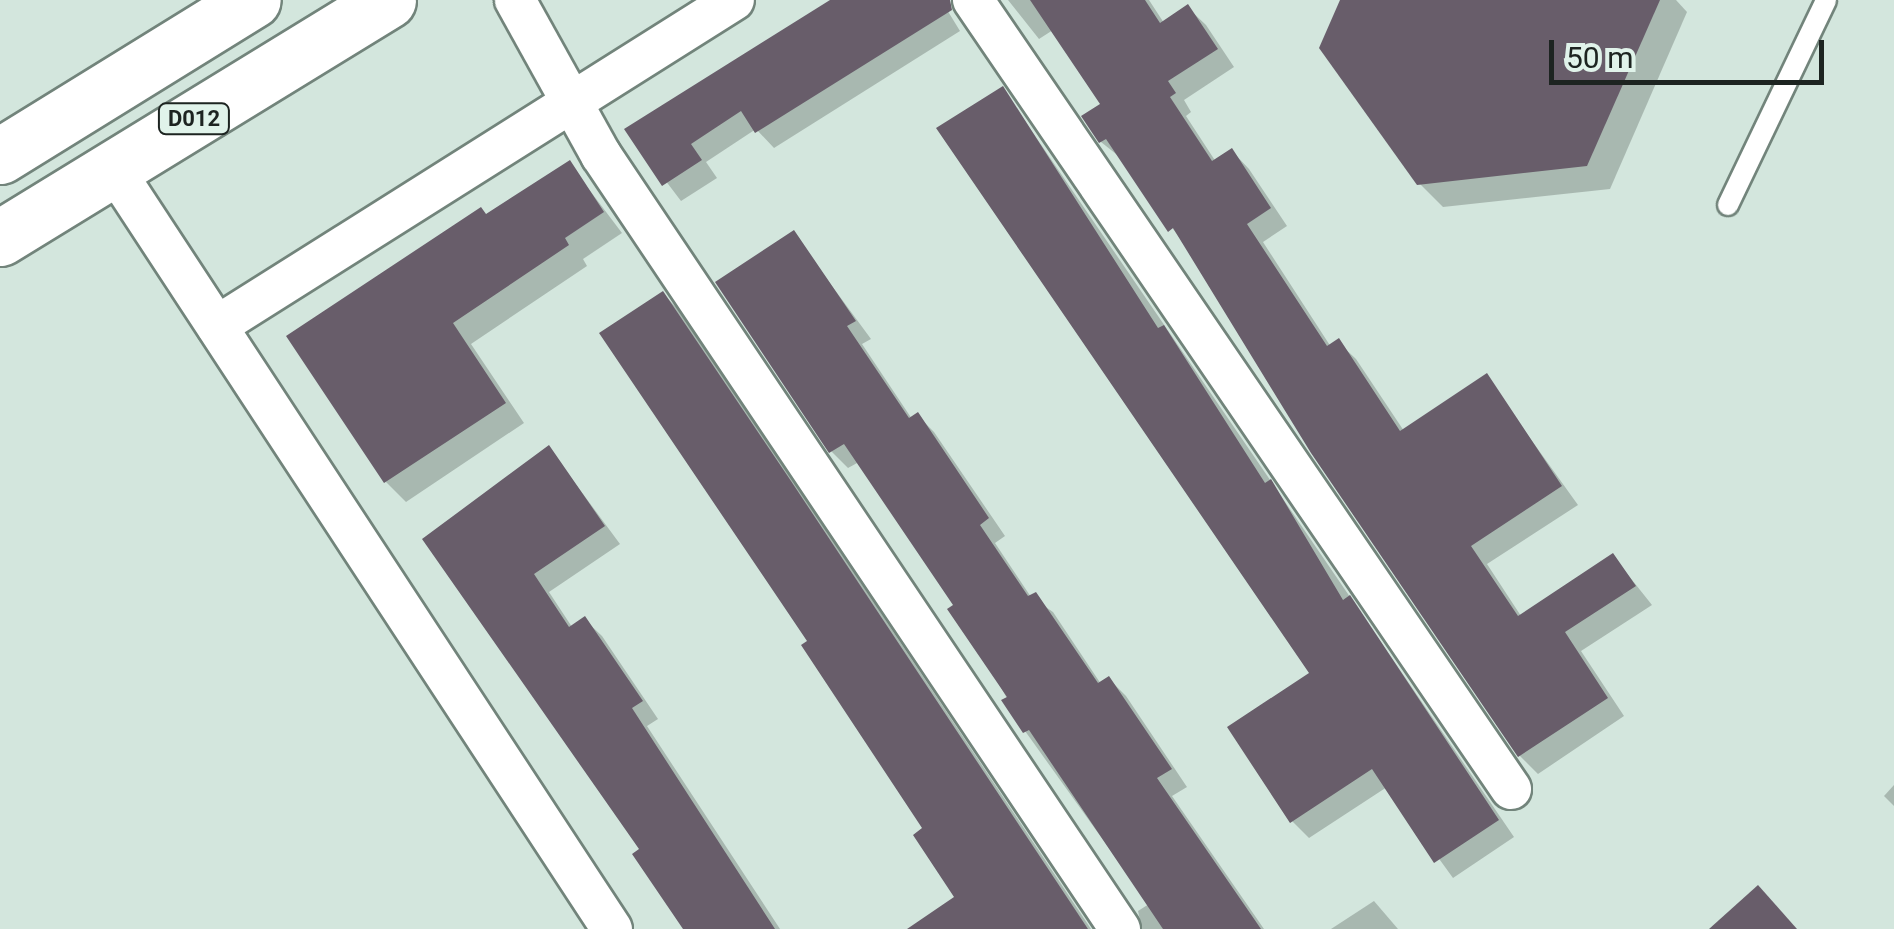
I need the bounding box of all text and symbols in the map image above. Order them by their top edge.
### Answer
scale bar [1554,20,1829,82]
text: 50 m [1566,40,1633,75]
road number: D012 [156,102,232,136]

